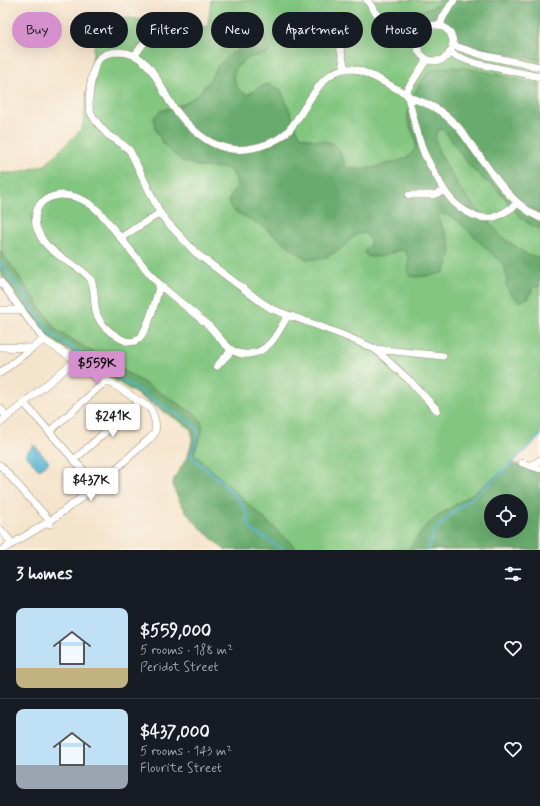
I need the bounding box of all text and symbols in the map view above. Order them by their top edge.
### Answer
chip: Buy [12,12,62,48]
chip: Rent [70,12,128,48]
chip: Filters [136,12,203,48]
chip: New [211,12,264,48]
chip: Apartment [272,12,363,48]
chip: House [371,12,432,48]
pin: $559K [69,351,125,385]
text: $559K [78,355,116,372]
pin: $241K [85,404,141,438]
text: $241K [95,408,131,425]
pin: $437K [63,468,119,502]
text: $437K [72,472,110,489]
map controls [484,494,528,538]
button: locate [484,494,528,538]
text: 3 homes [16,563,73,585]
icon: filters [502,563,524,585]
text: $559,000 [140,620,211,642]
icon: home [48,624,96,672]
icon: heart [502,637,524,659]
text: 5 rooms · 188 m² [140,642,233,659]
text: Peridot Street [140,659,218,676]
text: $437,000 [140,721,210,743]
icon: home [48,725,96,773]
icon: heart [502,738,524,760]
text: 5 rooms · 143 m² [140,743,232,760]
text: Flourite Street [140,760,222,777]

